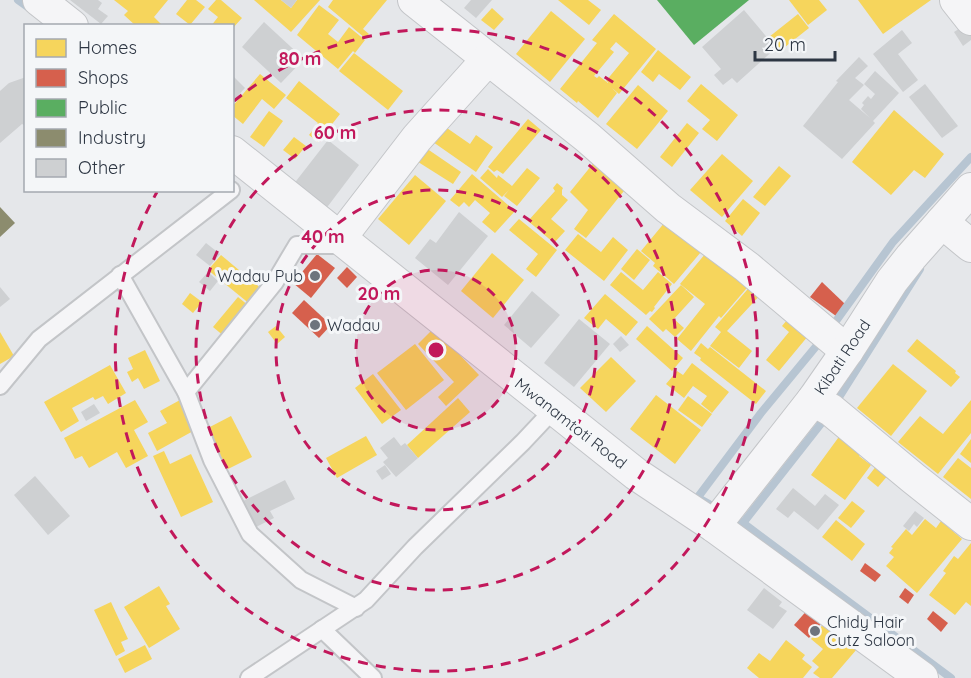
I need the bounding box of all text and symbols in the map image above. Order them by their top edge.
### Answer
legend [24,24,234,192]
scale bar [755,24,834,62]
text: 20 m [764,33,806,56]
text: Homes [78,36,137,59]
text: 80 m [279,47,321,70]
text: Shops [78,66,129,89]
text: Public [78,96,127,119]
text: 60 m [314,121,356,144]
text: Industry [78,126,146,149]
text: Other [78,156,125,179]
text: 40 m [301,225,345,248]
place label: Wadau Pub [217,266,303,286]
marker: Wadau Pub [308,269,322,283]
text: 20 m [358,282,400,305]
place label: Wadau [327,315,380,335]
street label: Kibati Road [810,316,874,398]
marker: Wadau [308,318,322,332]
centre of rings [426,340,446,360]
street label: Mwanamtoti Road [511,373,631,473]
place label: Chidy Hair Cutz Saloon [827,612,915,650]
marker: Chidy Hair Cutz Saloon [808,624,822,638]

